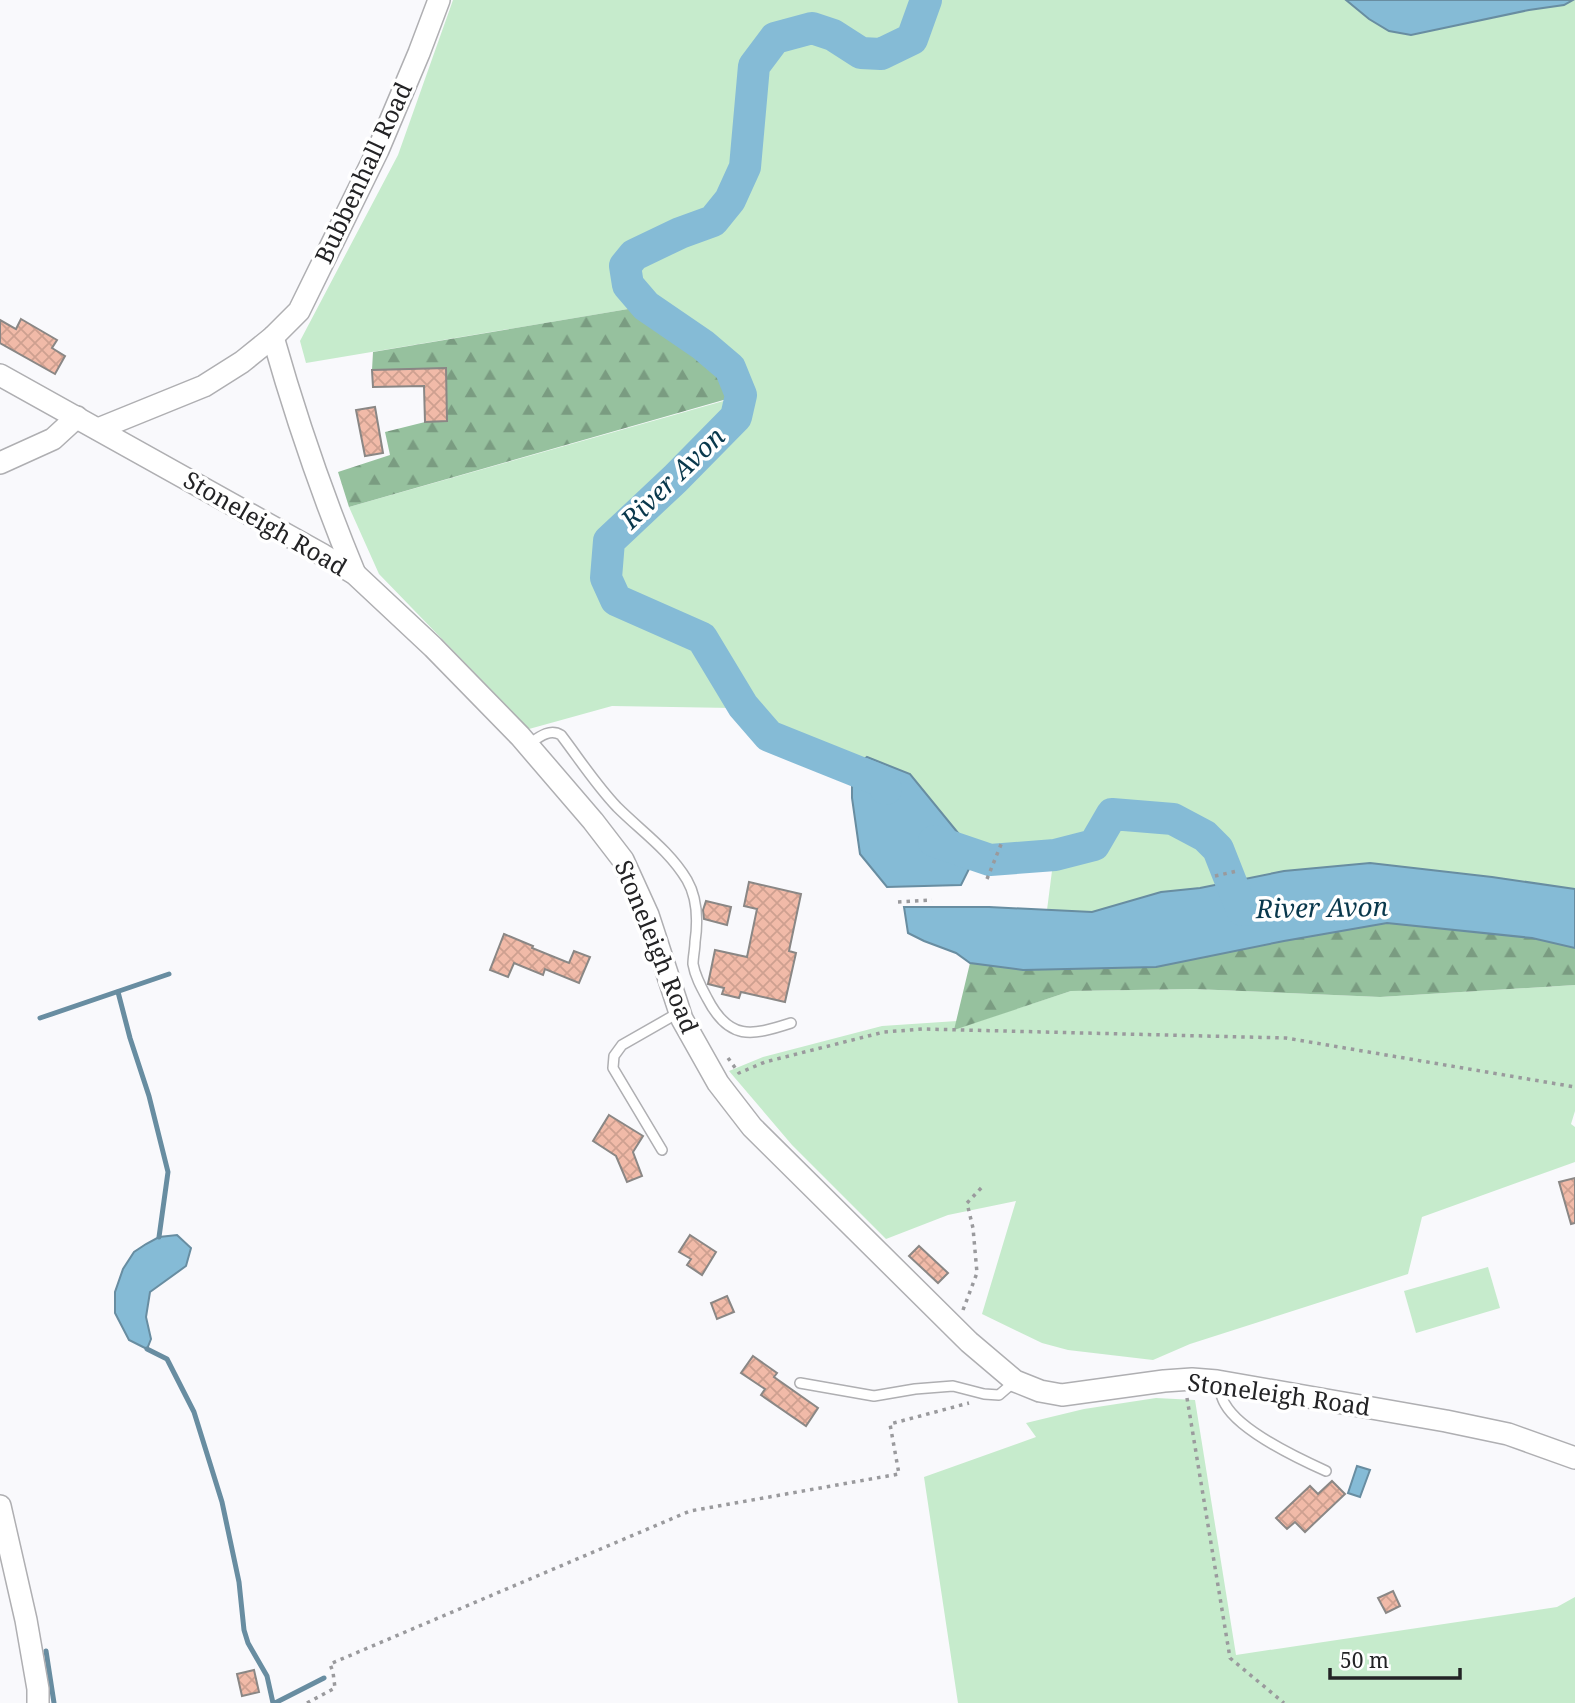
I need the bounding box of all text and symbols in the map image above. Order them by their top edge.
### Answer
street label: Bubbenhall Road [306,76,419,268]
water label: River Avon [612,418,733,537]
street label: Stoneleigh Road [178,462,354,583]
street label: Stoneleigh Road [608,855,707,1038]
water label: River Avon [1255,888,1389,926]
street label: Stoneleigh Road [1186,1364,1373,1423]
scale bar [1330,1636,1460,1680]
text: 50 m [1340,1646,1389,1674]

